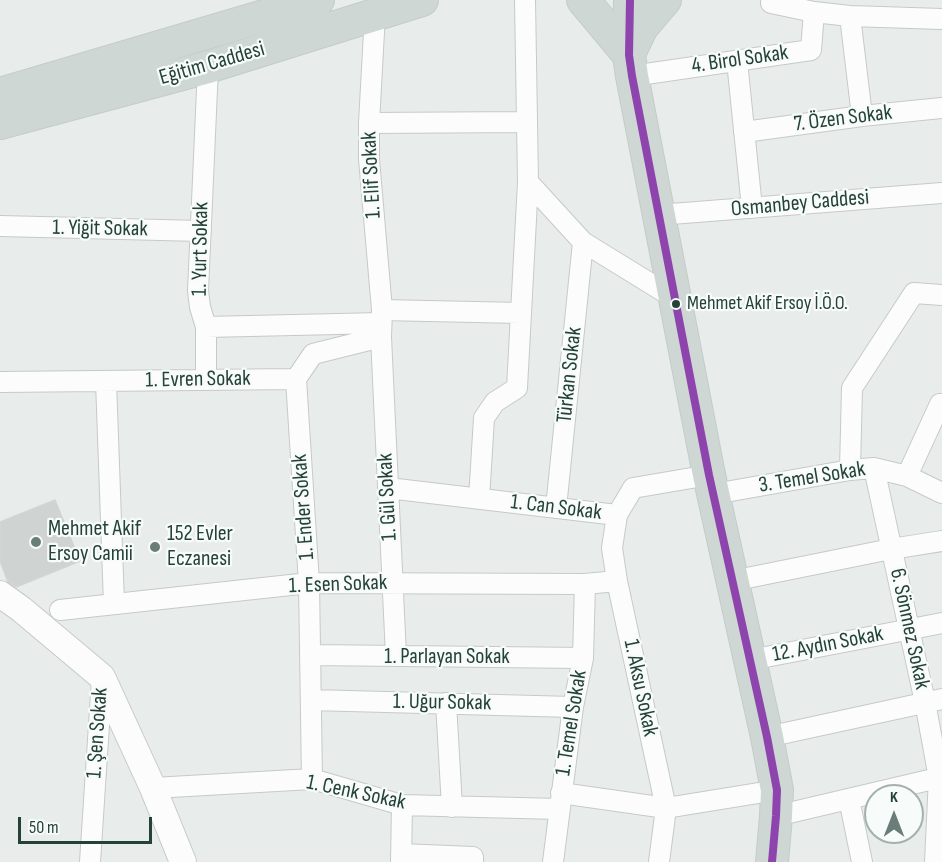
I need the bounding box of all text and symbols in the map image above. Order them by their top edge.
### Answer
street label: Eğitim Caddesi [156,36,268,92]
street label: 4. Birol Sokak [690,40,790,80]
street label: 7. Özen Sokak [793,100,893,138]
street label: 1. Elif Sokak [357,131,387,219]
street label: Osmanbey Caddesi [730,185,870,223]
street label: 1. Yurt Sokak [187,202,215,296]
street label: 1. Yiğit Sokak [52,215,148,243]
place label: Mehmet Akif Ersoy İ.Ö.O. [687,292,848,316]
marker: Mehmet Akif Ersoy İ.Ö.O. [670,298,682,310]
street label: Türkan Sokak [552,326,588,424]
street label: 1. Evren Sokak [145,366,251,394]
street label: 1. Ender Sokak [287,453,321,561]
street label: 1. Gül Sokak [373,453,403,541]
street label: 3. Temel Sokak [757,457,867,499]
street label: 1. Can Sokak [509,489,603,527]
place label: Mehmet Akif Ersoy Camii [48,516,141,568]
place label: 152 Evler Eczanesi [167,521,233,572]
marker: Mehmet Akif Ersoy Camii [29,535,43,549]
marker: 152 Evler Eczanesi [148,540,162,554]
street label: 6. Sönmez Sokak [883,566,935,692]
street label: 1. Esen Sokak [288,570,388,600]
street label: 12. Aydın Sokak [770,621,886,669]
street label: 1. Aksu Sokak [617,637,663,739]
street label: 1. Parlayan Sokak [384,644,510,670]
street label: 1. Temel Sokak [551,668,593,778]
street label: 1. Şen Sokak [82,687,114,779]
street label: 1. Uğur Sokak [393,689,491,717]
street label: 1. Cenk Sokak [304,770,408,816]
north arrow [864,784,924,844]
text: K [890,788,898,807]
scale bar [21,805,154,843]
text: 50 m [29,817,59,838]

